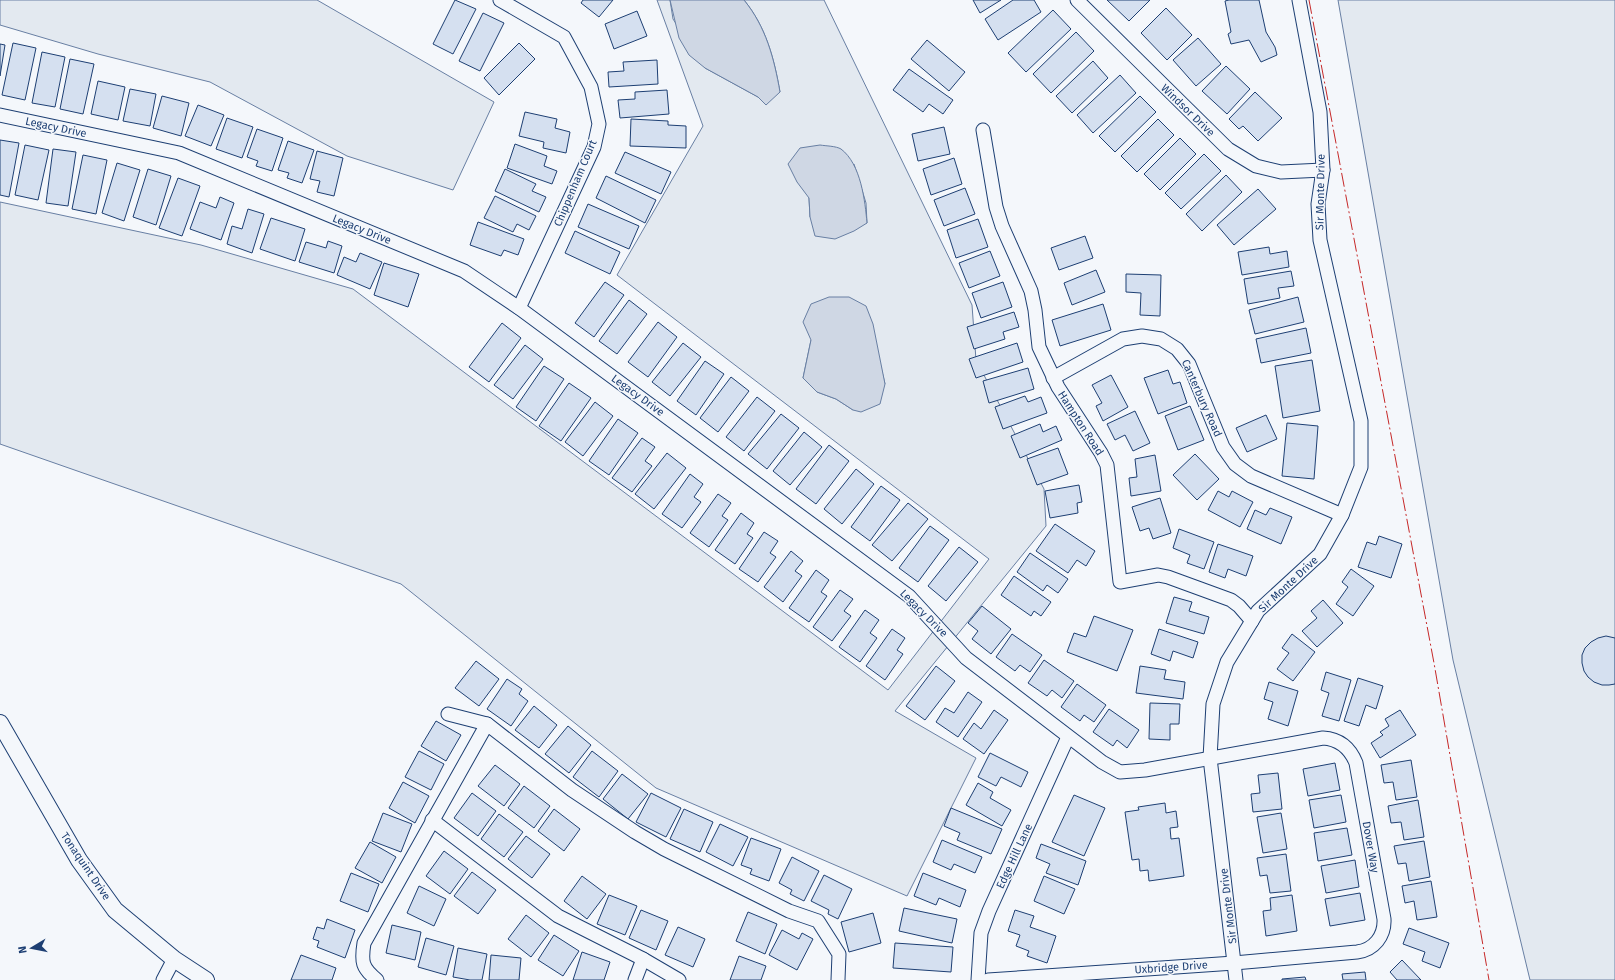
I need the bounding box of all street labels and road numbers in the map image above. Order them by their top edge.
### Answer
street label: Windsor Drive [1158,81,1217,139]
street label: Legacy Drive [24,115,88,140]
street label: Chippenham Court [551,138,600,228]
street label: Sir Monte Drive [1313,154,1328,230]
street label: Legacy Drive [331,212,393,247]
street label: Canterbury Road [1179,357,1224,439]
street label: Legacy Drive [609,372,667,419]
street label: Hampton Road [1055,389,1106,458]
street label: Sir Monte Drive [1256,554,1321,615]
street label: Legacy Drive [897,587,950,640]
street label: Dover Way [1360,820,1382,874]
street label: Edge Hill Lane [994,822,1035,891]
street label: Tonaquint Drive [58,830,113,903]
street label: Sir Monte Drive [1217,867,1240,945]
street label: Uxbridge Drive [1134,958,1208,977]

